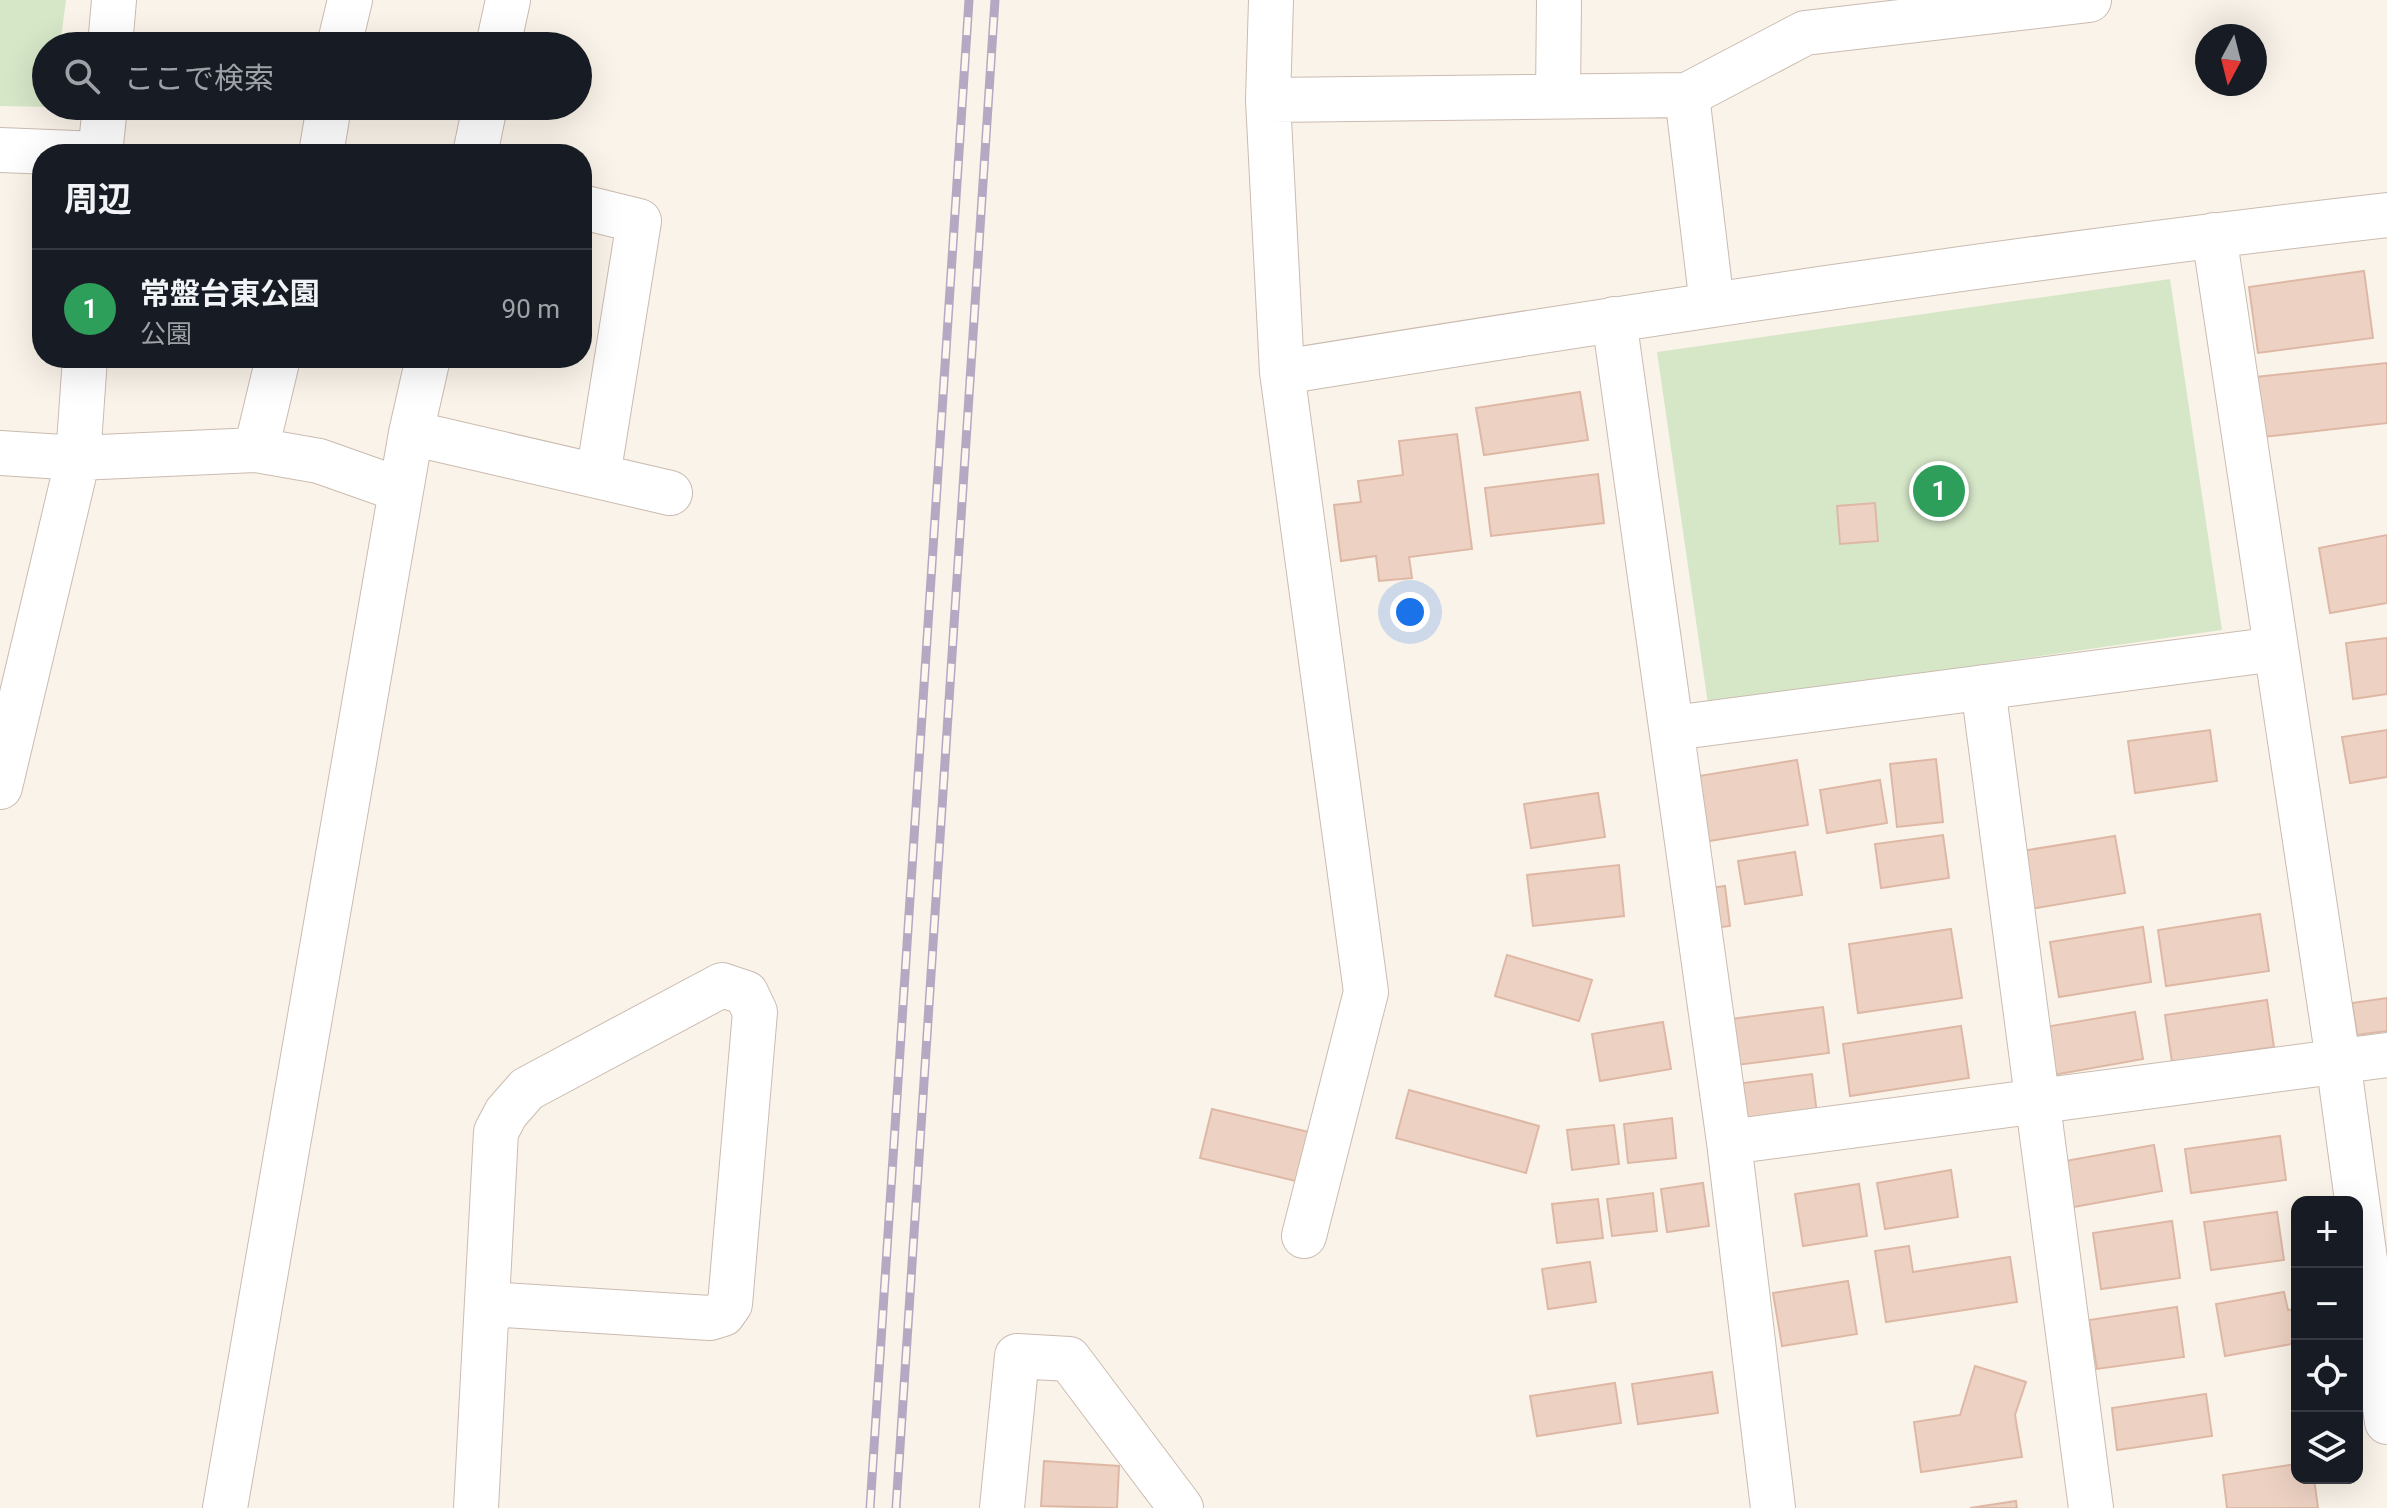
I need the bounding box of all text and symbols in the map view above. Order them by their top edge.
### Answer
north arrow [2195,24,2267,96]
search box [32,32,592,120]
icon: search [60,54,104,98]
text: ここで検索 [124,61,274,96]
text: 周辺 [64,179,132,219]
text: 常盤台東公園 [140,276,320,311]
text: 1 [83,294,97,324]
text: 90 m [502,294,560,324]
text: 公園 [140,319,192,349]
pin: 1 [1913,461,1965,521]
your location [1390,592,1430,632]
map controls [2291,1196,2363,1484]
button: + [2291,1196,2363,1268]
button: − [2291,1268,2363,1340]
button: locate [2291,1340,2363,1412]
button: layers [2291,1412,2363,1484]

